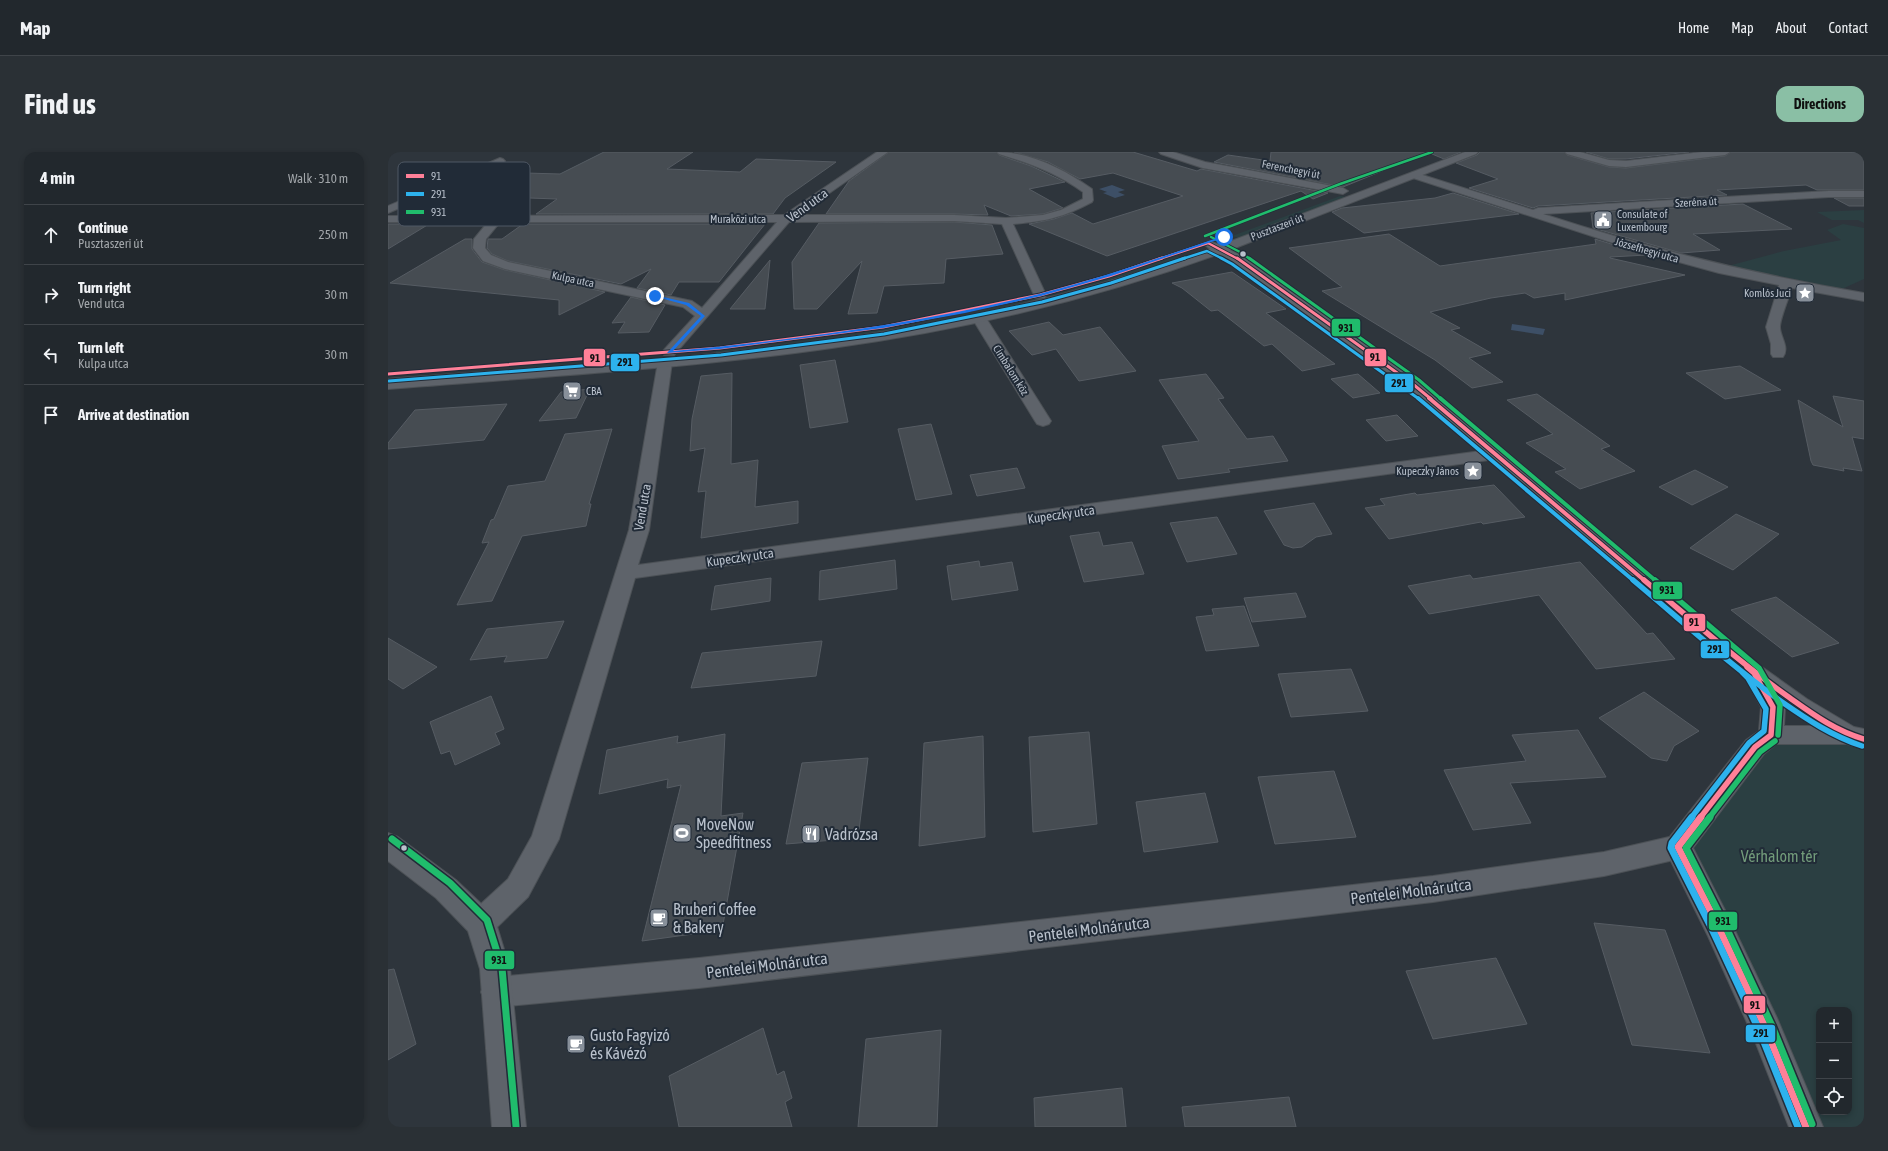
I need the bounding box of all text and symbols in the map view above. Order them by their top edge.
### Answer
text: Map [20,17,51,39]
text: Home [1678,20,1709,36]
text: Map [1731,20,1754,36]
text: About [1776,20,1807,36]
text: Contact [1829,20,1868,36]
button: Directions [1776,86,1864,122]
text: Find us [24,88,96,120]
street label: Ferenchegyi út [1261,157,1321,181]
legend [398,162,530,226]
text: 4 min [40,168,75,188]
text: 91 [431,170,441,182]
text: Walk · 310 m [288,171,348,186]
street label: Vend utca [784,186,831,225]
text: 291 [431,188,447,200]
street label: Szeréna út [1675,195,1717,209]
text: 931 [431,206,447,218]
place label: Consulate of Luxembourg [1617,208,1667,233]
public building icon: Consulate of Luxembourg [1592,209,1614,231]
street label: Pusztaszeri út [1249,211,1305,243]
street label: Muraközi utca [710,213,766,225]
text: Continue [78,219,128,236]
icon: ahead [40,224,62,246]
text: 250 m [319,227,348,242]
route start [1215,228,1233,246]
street label: Józsefhegyi utca [1614,235,1680,265]
text: Pusztaszeri út [78,236,143,251]
unlabelled marker [1238,249,1248,259]
street label: Kulpa utca [551,269,595,289]
text: Turn right [78,279,131,296]
place icon: Komlós Juci [1794,282,1816,304]
icon: right [40,284,62,306]
text: 30 m [325,287,348,302]
route end [646,287,664,305]
place label: Komlós Juci [1744,287,1791,299]
text: Vend utca [78,296,125,311]
line badge: 931 [1331,318,1361,337]
text: 931 [1338,322,1354,334]
text: Turn left [78,339,124,356]
street label: Cimbalom köz [991,343,1031,397]
icon: left [40,344,62,366]
text: 30 m [325,347,348,362]
line badge: 91 [583,348,606,367]
line badge: 91 [1364,348,1387,367]
text: 91 [1370,351,1380,363]
text: 91 [590,352,600,364]
line badge: 291 [610,353,640,372]
text: Kulpa utca [78,356,129,371]
text: 291 [617,356,633,368]
line badge: 291 [1384,373,1414,393]
text: 291 [1391,377,1407,389]
supermarket icon: CBA [561,380,583,402]
place label: CBA [586,385,602,397]
icon: arrive [40,404,62,426]
text: Arrive at destination [78,406,189,423]
place icon: Kupeczky János [1462,460,1484,482]
place label: Kupeczky János [1396,465,1459,477]
street label: Vend utca [631,483,654,531]
street label: Kupeczky utca [1027,502,1096,527]
street label: Kupeczky utca [706,545,775,570]
line badge: 931 [1652,581,1683,600]
text: 931 [1659,584,1675,596]
line badge: 91 [1683,613,1706,632]
text: 91 [1689,616,1699,628]
line badge: 291 [1700,640,1730,659]
text: 291 [1707,643,1723,655]
place label: MoveNow Speedfitness [696,815,772,852]
sports icon: MoveNow Speedfitness [671,822,693,844]
restaurant icon: Vadrózsa [800,823,822,845]
place label: Vadrózsa [825,825,878,843]
unlabelled marker [399,843,409,853]
park label: Vérhalom tér [1741,847,1817,865]
street label: Pentelei Molnár utca [1349,875,1473,907]
place label: Bruberi Coffee & Bakery [673,900,756,937]
cafe icon: Bruberi Coffee & Bakery [648,907,670,929]
line badge: 931 [1708,911,1738,931]
street label: Pentelei Molnár utca [1027,913,1151,945]
text: 931 [1715,915,1731,927]
street label: Pentelei Molnár utca [705,949,829,981]
line badge: 931 [484,950,515,970]
text: 931 [491,954,507,966]
line badge: 91 [1743,995,1766,1014]
text: 91 [1750,999,1760,1011]
map controls [1816,1007,1852,1115]
button: + [1816,1007,1852,1043]
line badge: 291 [1745,1024,1776,1043]
place label: Gusto Fagyizó és Kávézó [590,1026,670,1062]
text: 291 [1753,1027,1769,1039]
cafe icon: Gusto Fagyizó és Kávézó [565,1033,587,1055]
button: − [1816,1043,1852,1079]
button: locate [1816,1079,1852,1115]

